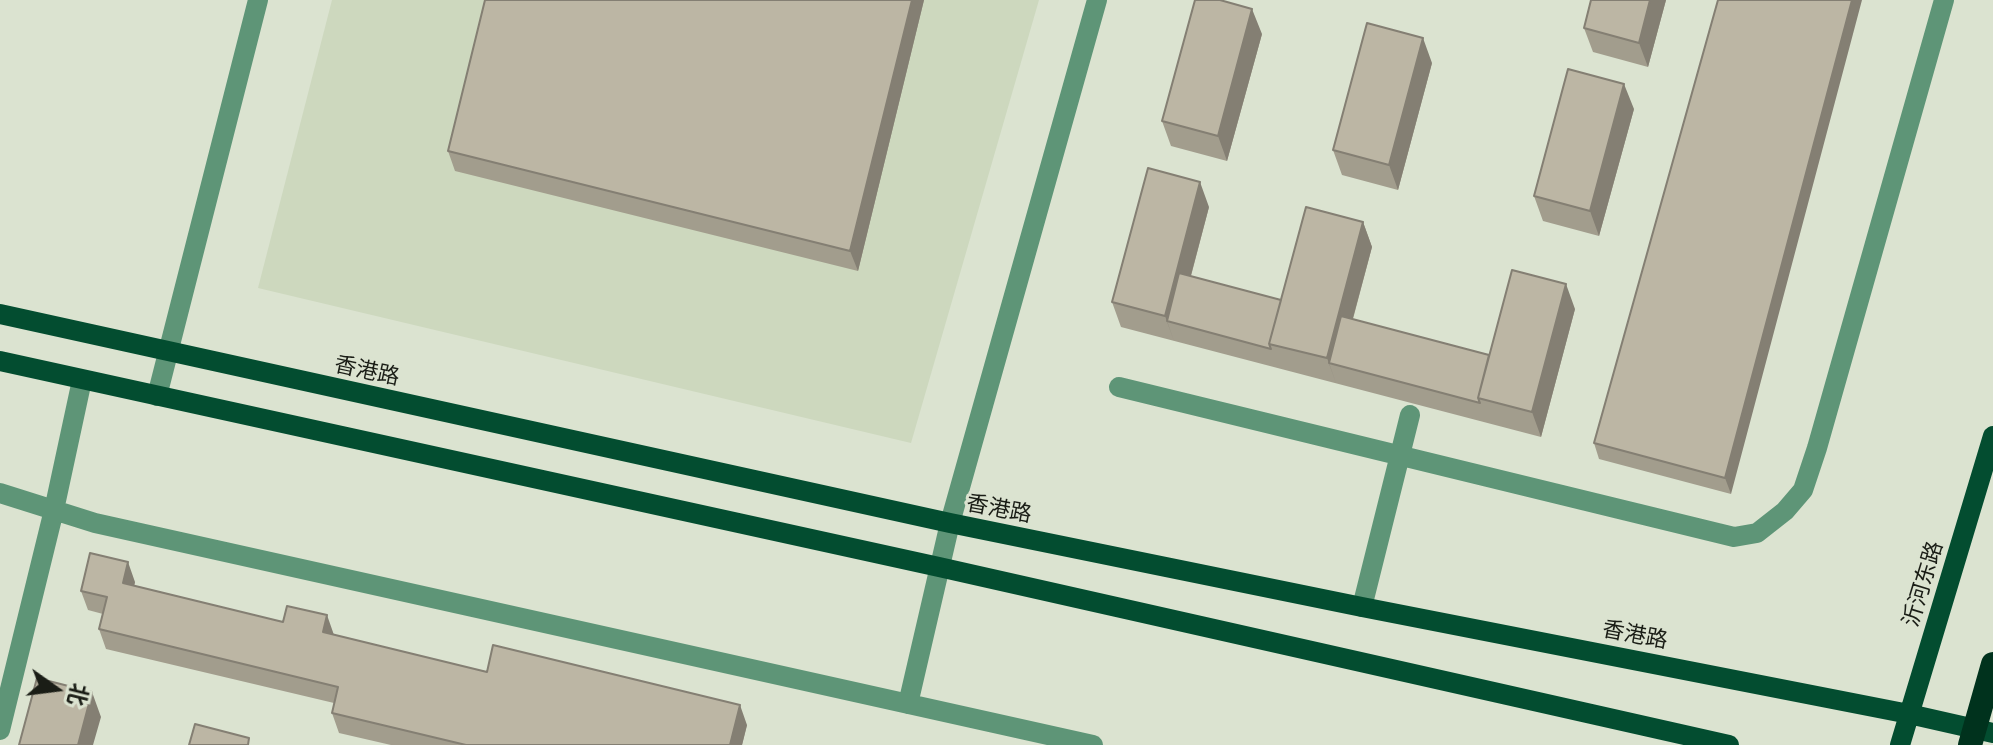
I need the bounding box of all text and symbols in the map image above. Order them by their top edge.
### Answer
street label: 香港路 [332,351,402,391]
street label: 香港路 [964,490,1034,528]
street label: 沂河东路 [1898,538,1948,630]
street label: 香港路 [1600,616,1670,654]
north arrow [16,649,96,729]
text: 北 [62,680,97,709]

